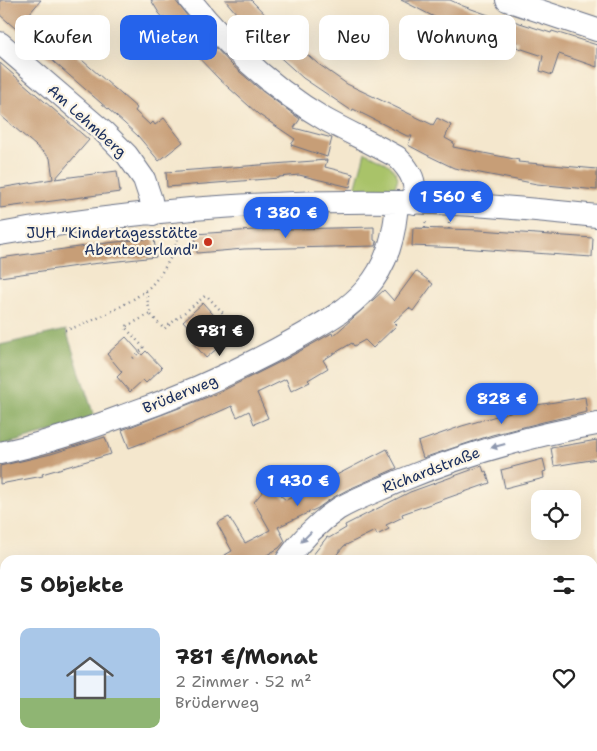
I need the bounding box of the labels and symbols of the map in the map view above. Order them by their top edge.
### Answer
street label: Am Lehmberg [43,80,131,162]
pin: 1 560 € [405,180,497,223]
pin: 1 380 € [240,196,332,239]
place label: JUH "Kindertagesstätte Abenteuerland" [26,223,198,260]
marker: JUH "Kindertagesstätte Abenteuerland" [202,236,214,248]
pin: 781 € [185,314,255,357]
street label: Brüderweg [140,370,220,418]
pin: 828 € [467,382,537,425]
street label: Richardstraße [379,442,483,498]
one-way arrow [491,442,506,450]
pin: 1 430 € [252,464,344,507]
one-way arrow [301,531,313,543]

